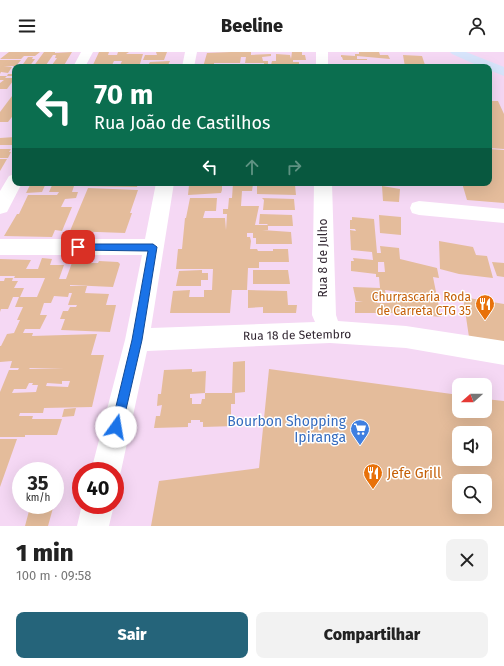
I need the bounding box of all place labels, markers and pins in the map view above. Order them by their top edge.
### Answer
pin [61,230,95,264]
place label: Churrascaria Roda de Carreta CTG 35 [372,290,471,318]
restaurant icon: Churrascaria Roda de Carreta CTG 35 [474,293,496,321]
place label: Bourbon Shopping Ipiranga [227,413,347,446]
supermarket icon: Bourbon Shopping Ipiranga [349,418,371,446]
restaurant icon: Jefe Grill [362,462,384,490]
place label: Jefe Grill [387,465,441,482]

